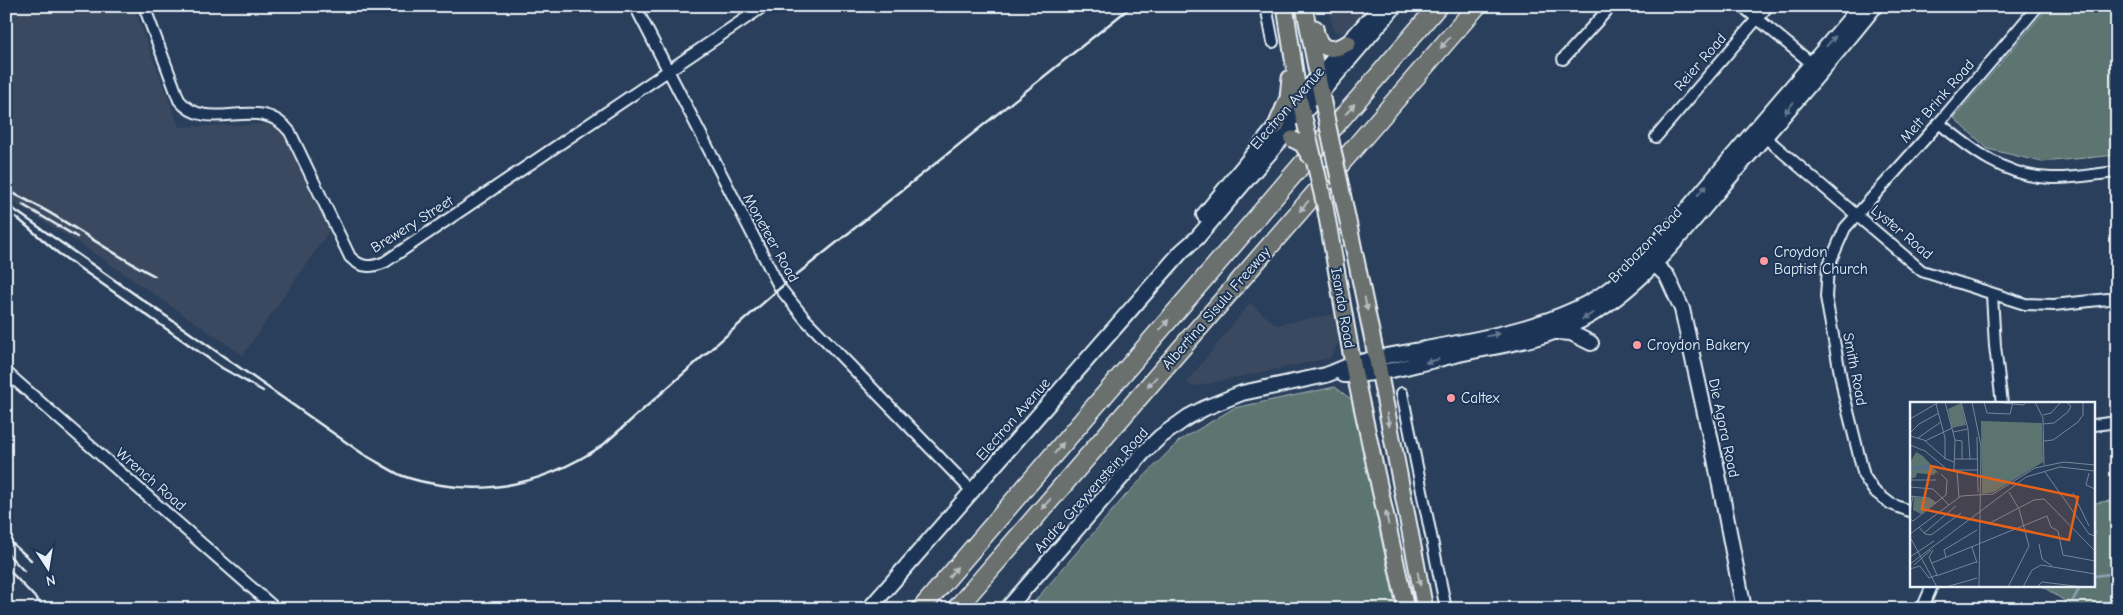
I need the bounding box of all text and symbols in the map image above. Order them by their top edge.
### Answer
street label: Reier Road [1670,29,1730,95]
one-way arrow [1825,35,1837,47]
one-way arrow [1439,36,1450,49]
street label: Melt Brink Road [1896,56,1978,146]
street label: Electron Avenue [1246,62,1328,153]
one-way arrow [1784,102,1795,115]
one-way arrow [1344,103,1356,115]
one-way arrow [1697,184,1708,197]
street label: Brewery Street [367,191,457,257]
street label: Moneteer Road [739,191,803,285]
one-way arrow [1299,199,1310,212]
street label: Lyster Road [1867,201,1937,263]
street label: Brabazon Road [1604,203,1686,287]
street label: Albertina Sisulu Freeway [1158,243,1274,373]
place label: Croydon Baptist Church [1774,243,1868,278]
marker: Croydon Baptist Church [1758,255,1770,267]
street label: Isando Road [1327,266,1359,350]
one-way arrow [1362,296,1370,312]
one-way arrow [1581,312,1594,321]
one-way arrow [1158,319,1170,331]
one-way arrow [1486,330,1502,338]
street label: Smith Road [1839,331,1871,407]
place label: Croydon Bakery [1647,336,1750,354]
marker: Croydon Bakery [1631,339,1643,351]
one-way arrow [1425,357,1440,365]
street label: Electron Avenue [972,373,1054,464]
one-way arrow [1146,375,1158,387]
street label: Die Agora Road [1705,377,1743,479]
place label: Caltex [1461,389,1501,407]
marker: Caltex [1445,392,1457,404]
inset map [1910,402,2096,588]
one-way arrow [1384,412,1392,427]
street label: Andre Greyvenstein Road [1030,424,1152,556]
one-way arrow [1053,442,1064,455]
street label: Wrench Road [112,444,190,514]
one-way arrow [1040,498,1051,511]
one-way arrow [1382,509,1390,525]
north arrow [22,542,72,592]
one-way arrow [947,566,958,578]
text: N [44,571,57,589]
one-way arrow [1416,572,1424,588]

